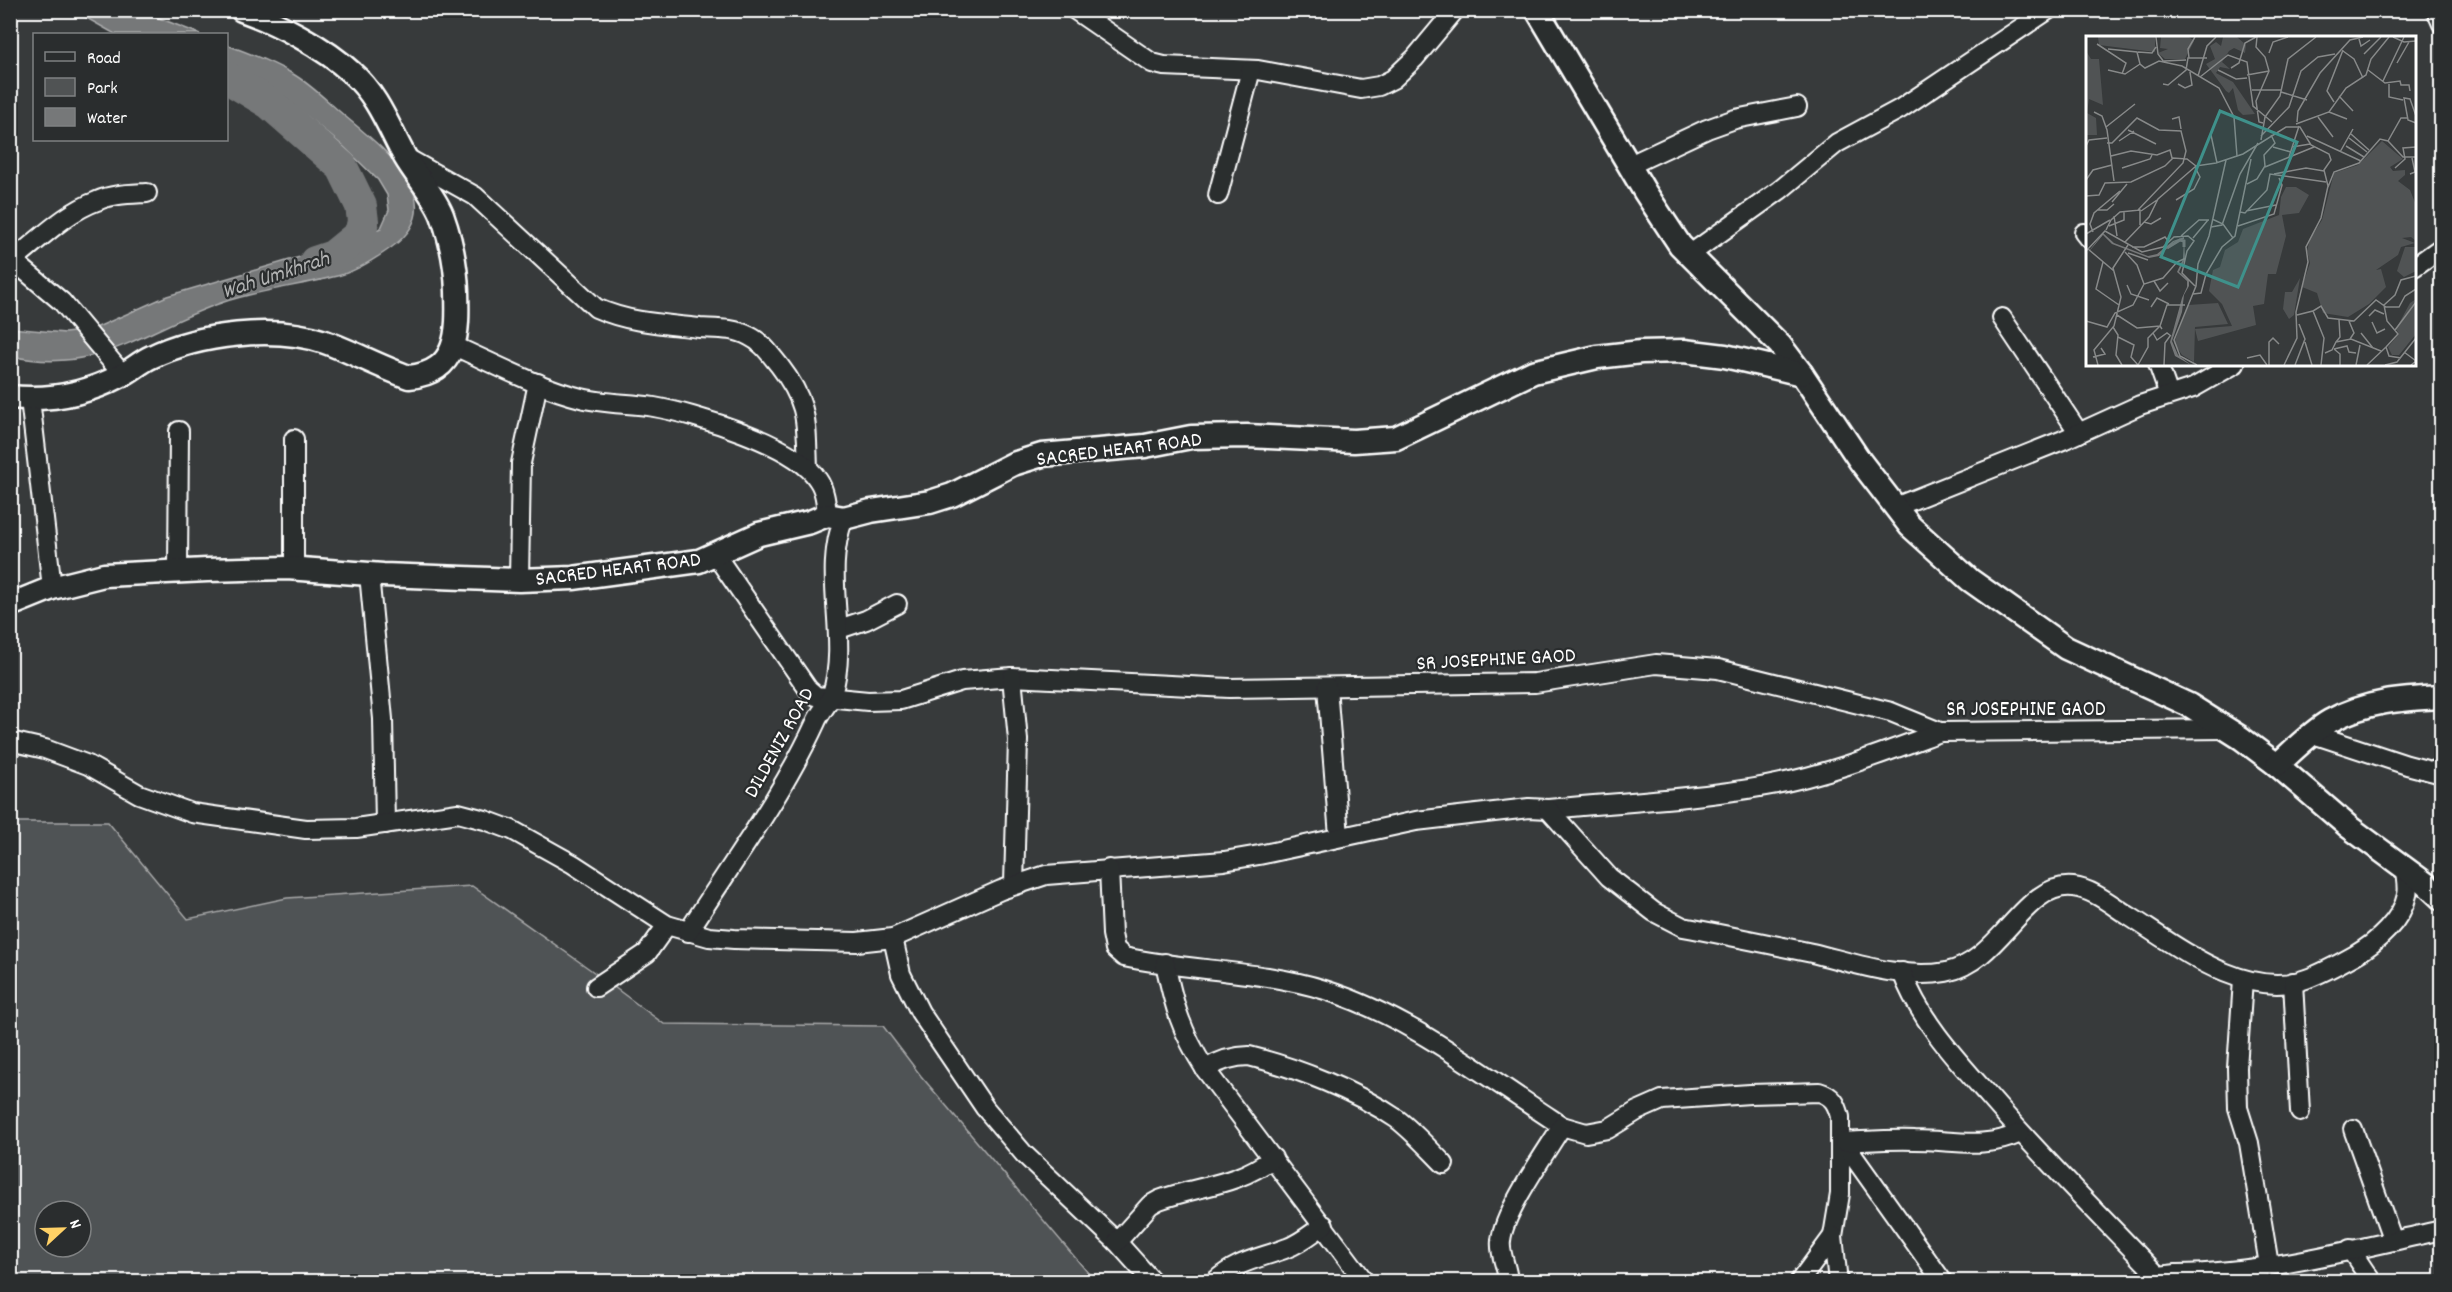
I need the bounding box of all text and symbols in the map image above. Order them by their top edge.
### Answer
legend [33,33,228,141]
inset map [2086,36,2416,366]
text: Road [87,47,121,72]
text: Park [87,77,118,102]
text: Water [87,107,127,132]
water label: Wah Umkhrah [218,244,335,308]
street label: SACRED HEART ROAD [1035,426,1204,476]
street label: SACRED HEART ROAD [534,546,703,596]
street label: SR JOSEPHINE GAOD [1416,642,1577,680]
street label: DILDENIZ ROAD [738,683,823,804]
street label: SR JOSEPHINE GAOD [1946,696,2106,726]
north arrow [33,1199,93,1259]
text: N [62,1216,87,1232]

